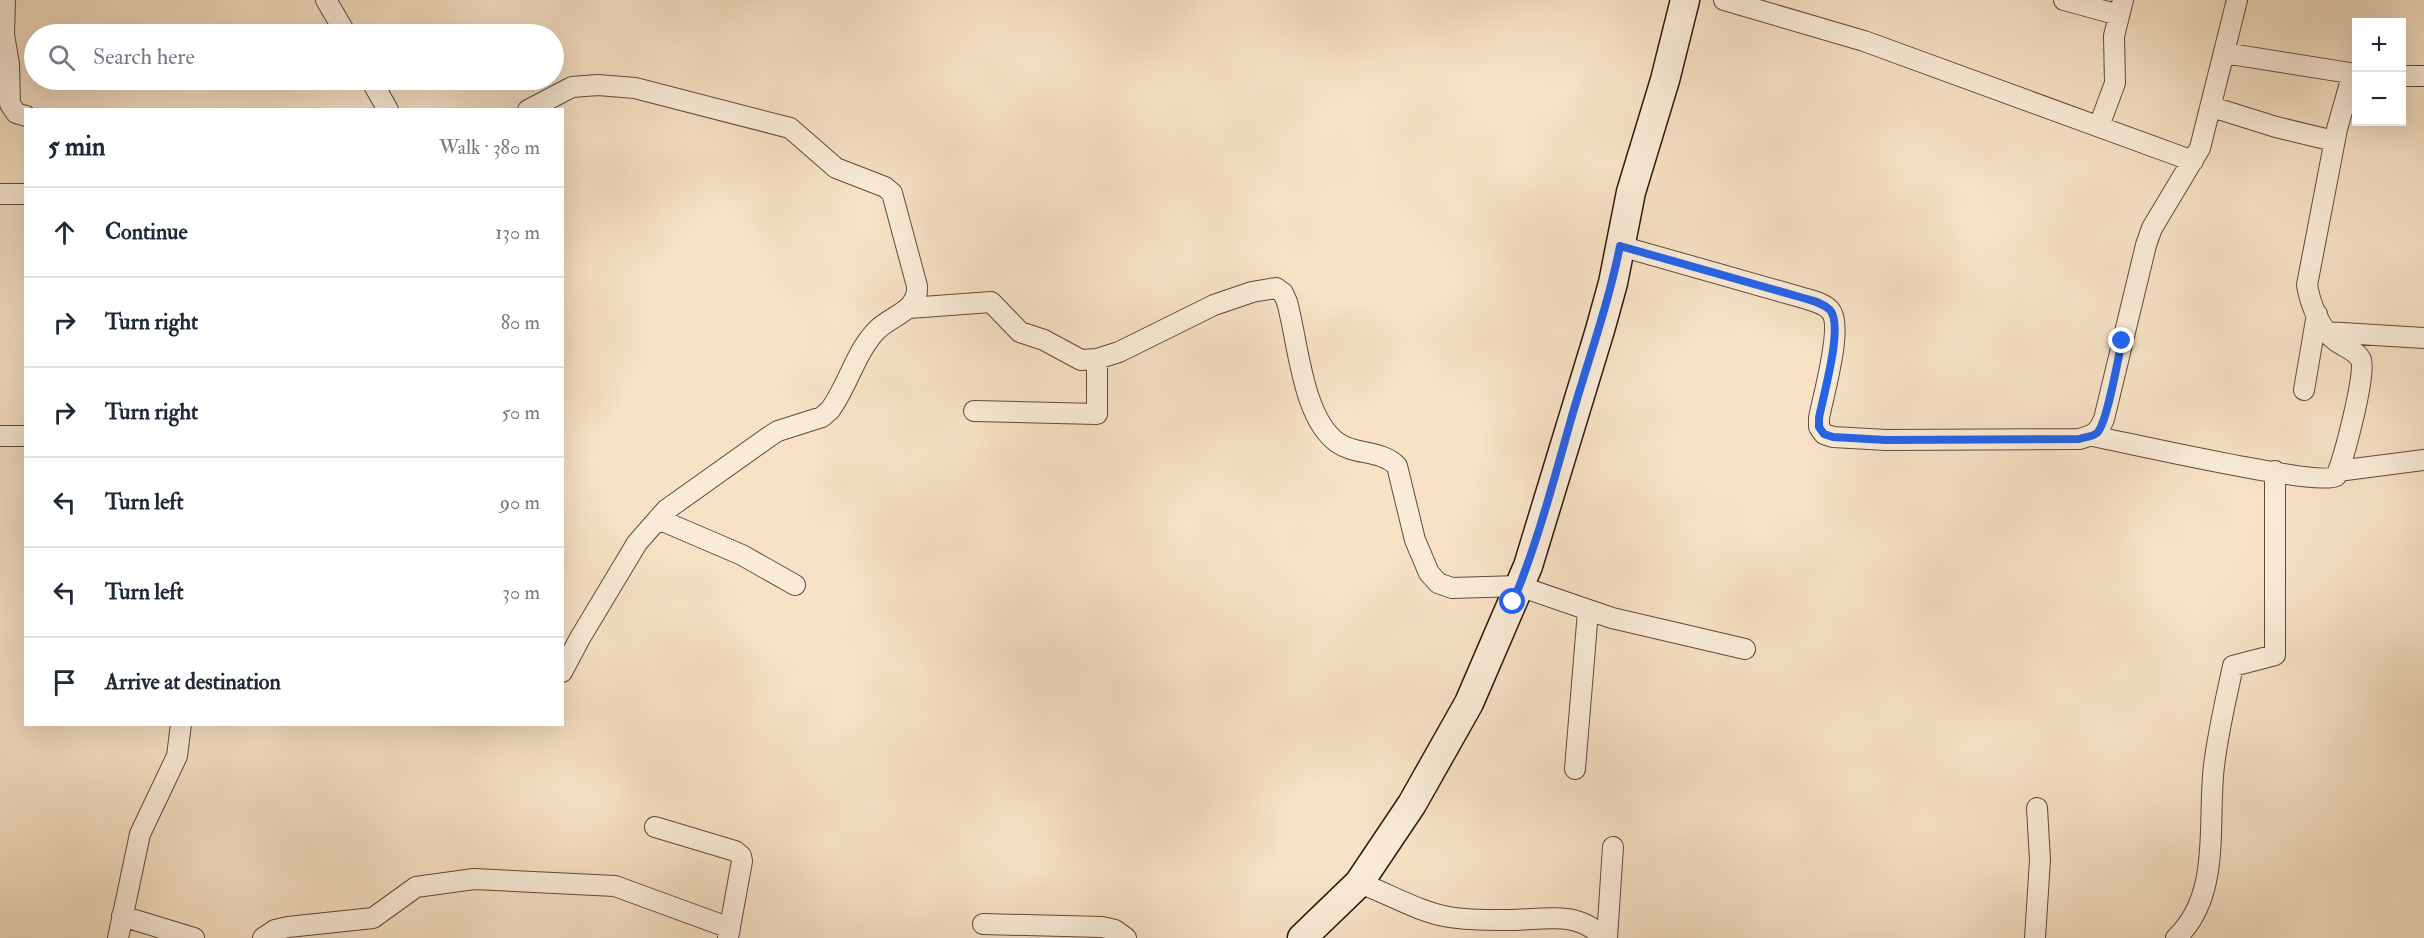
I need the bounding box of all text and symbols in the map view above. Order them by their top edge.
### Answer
map controls [2352,18,2406,126]
button: + [2352,18,2406,72]
search box [24,24,564,90]
icon: search [45,41,78,74]
text: Search here [93,43,195,71]
button: − [2352,72,2406,126]
text: 5 min [48,131,105,163]
text: Walk · 380 m [439,135,540,160]
icon: ahead [48,216,81,249]
text: Continue [105,218,188,246]
text: 130 m [495,220,540,245]
icon: right [48,306,81,339]
text: Turn right [105,308,198,336]
text: 80 m [501,310,540,335]
route end [2108,327,2134,353]
icon: right [48,396,81,429]
text: Turn right [105,398,198,426]
text: 50 m [501,400,540,425]
icon: left [48,486,81,519]
text: Turn left [105,488,184,516]
text: 90 m [500,490,540,515]
icon: left [48,576,81,609]
text: Turn left [105,578,184,606]
text: 30 m [502,580,540,605]
route start [1499,588,1525,614]
icon: arrive [48,666,81,699]
text: Arrive at destination [105,668,281,696]

